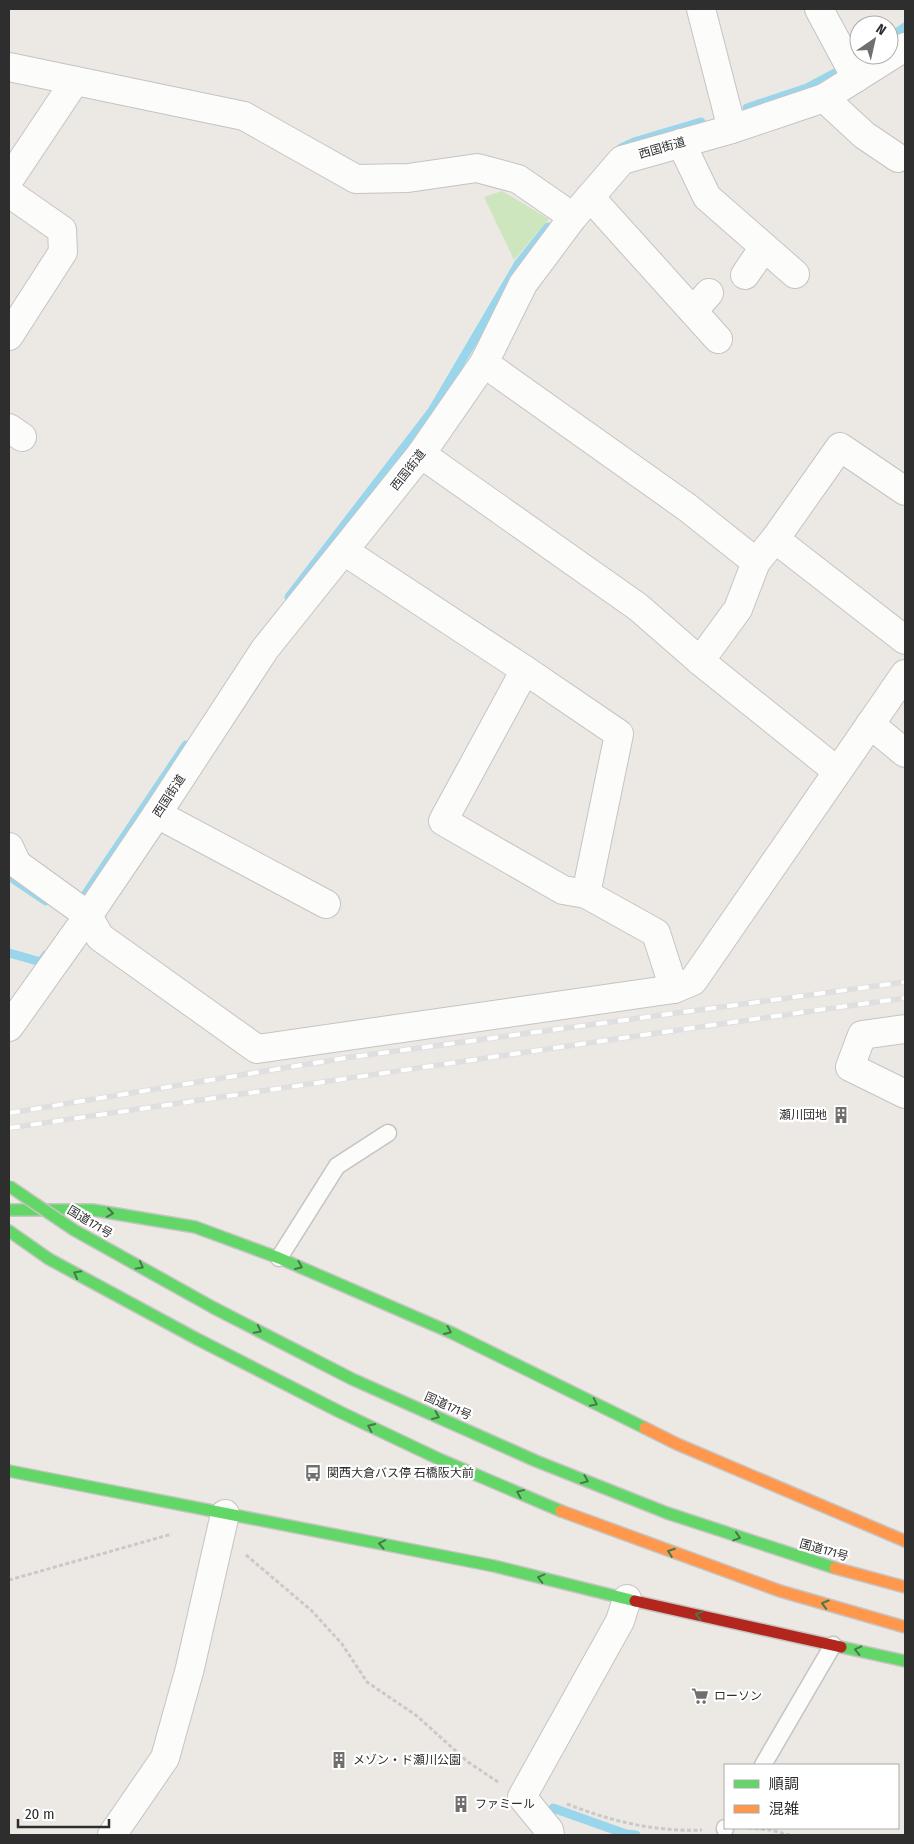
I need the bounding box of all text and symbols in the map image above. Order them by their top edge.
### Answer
north arrow [849,15,899,65]
text: N [873,20,889,39]
street label: 西国街道 [637,135,687,161]
street label: 西国街道 [388,447,428,493]
street label: 西国街道 [150,772,188,820]
building icon: 瀬川団地 [831,1105,851,1125]
place label: 瀬川団地 [779,1108,827,1122]
street label: 国道171号 [65,1203,115,1241]
one-way arrow [106,1207,114,1218]
one-way arrow [134,1260,143,1270]
one-way arrow [294,1260,303,1271]
one-way arrow [73,1270,82,1280]
one-way arrow [253,1324,262,1334]
one-way arrow [443,1325,452,1335]
street label: 国道171号 [422,1389,474,1423]
one-way arrow [588,1397,597,1407]
one-way arrow [431,1409,440,1420]
one-way arrow [367,1422,376,1433]
bus stop icon: 関西大倉バス停 石橋阪大前 [303,1463,323,1483]
place label: 関西大倉バス停 石橋阪大前 [327,1466,474,1480]
one-way arrow [580,1474,589,1484]
one-way arrow [516,1489,525,1500]
one-way arrow [732,1531,741,1541]
street label: 国道171号 [798,1536,850,1564]
one-way arrow [378,1540,386,1550]
one-way arrow [667,1548,676,1558]
one-way arrow [536,1573,545,1584]
one-way arrow [821,1600,829,1610]
one-way arrow [695,1610,704,1621]
one-way arrow [853,1646,862,1656]
supermarket icon: ローソン [690,1686,710,1706]
place label: ローソン [714,1689,762,1703]
building icon: メゾン・ド瀬川公園 [329,1750,349,1770]
place label: メゾン・ド瀬川公園 [353,1753,461,1767]
legend [724,1764,899,1829]
text: 順調 [769,1775,799,1793]
building icon: ファミール [451,1794,471,1814]
scale bar [18,1796,109,1828]
place label: ファミール [475,1797,535,1811]
text: 混雑 [769,1800,799,1818]
text: 20 m [25,1805,55,1823]

